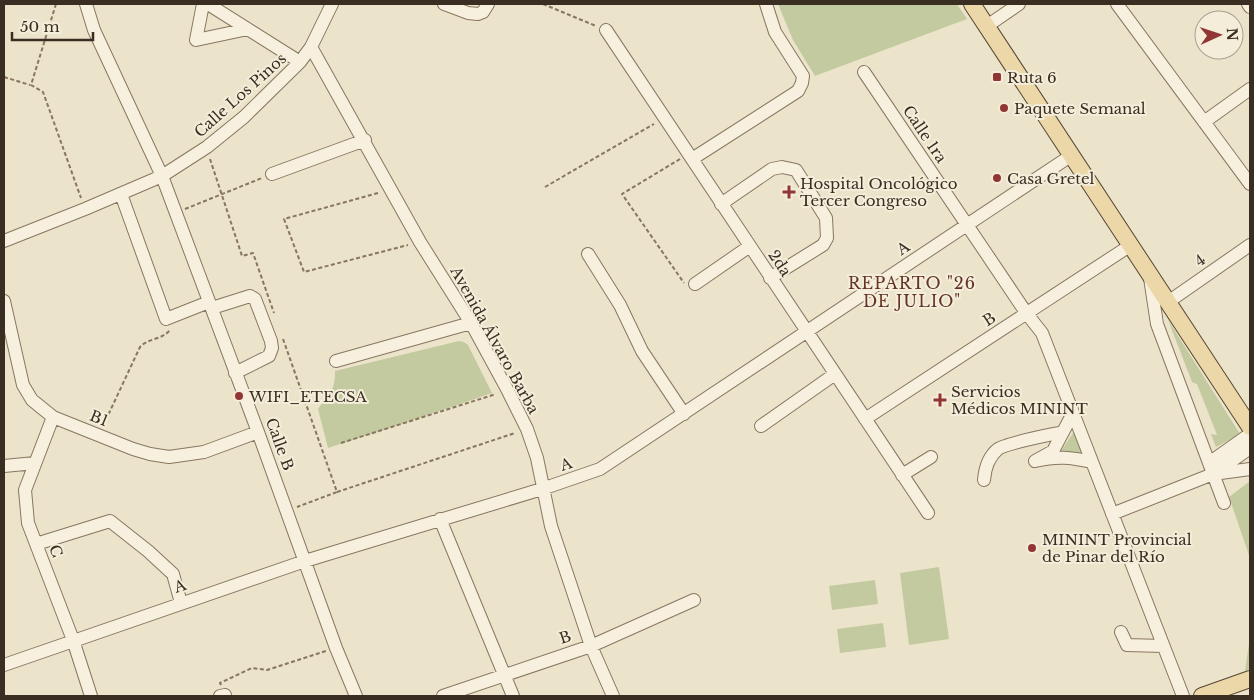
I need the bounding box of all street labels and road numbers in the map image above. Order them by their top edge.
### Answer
street label: Calle Los Pinos [190,49,290,141]
street label: Calle 1ra [899,102,951,167]
street label: A [892,237,913,260]
street label: 2da [764,246,796,280]
street label: 4 [1191,250,1209,270]
street label: Avenida Álvaro Barba [446,262,544,418]
street label: B [979,308,999,330]
street label: B1 [87,406,111,430]
street label: Calle B [262,415,298,473]
street label: A [557,453,575,475]
street label: C [45,542,67,560]
street label: A [170,575,189,597]
street label: B [557,626,573,648]

